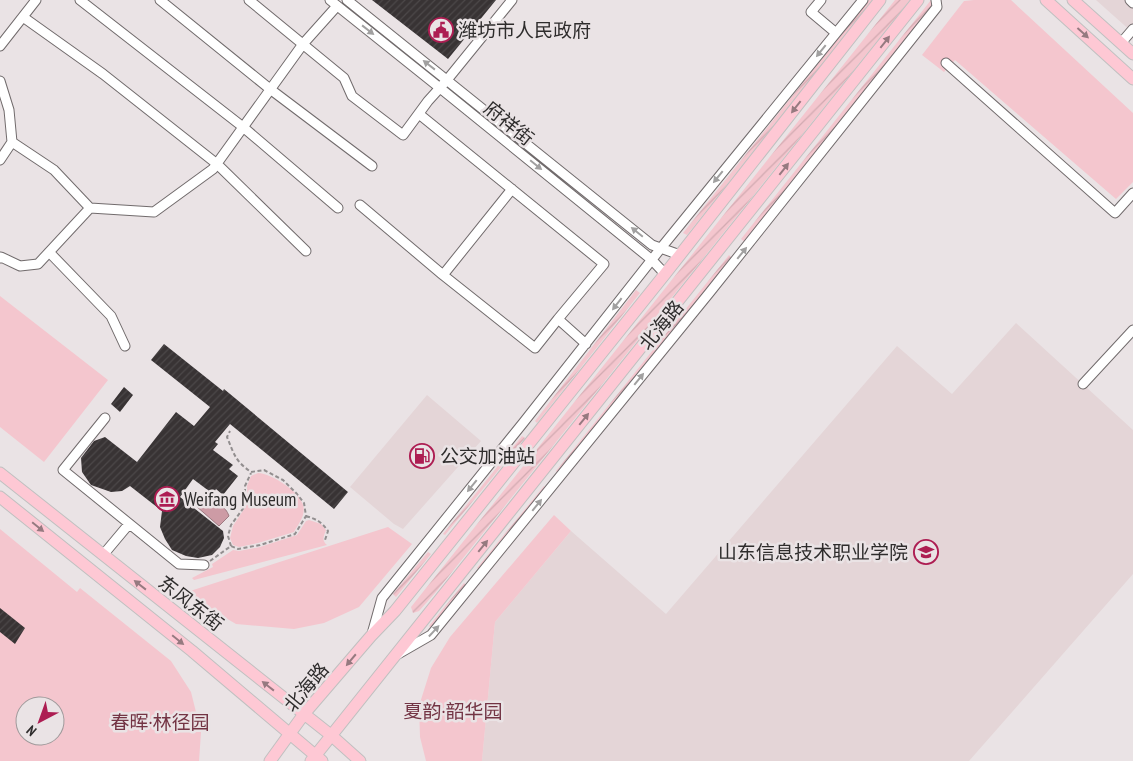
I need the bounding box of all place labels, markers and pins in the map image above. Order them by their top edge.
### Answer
public building icon: 潍坊市人民政府 [428,17,454,43]
place label: 潍坊市人民政府 [458,18,591,42]
fuel station icon: 公交加油站 [409,443,435,469]
place label: 公交加油站 [440,444,535,468]
museum icon: Weifang Museum [154,486,180,512]
place label: Weifang Museum [184,487,296,511]
school or university icon: 山东信息技术职业学院 [913,539,939,565]
place label: 山东信息技术职业学院 [718,540,908,564]

